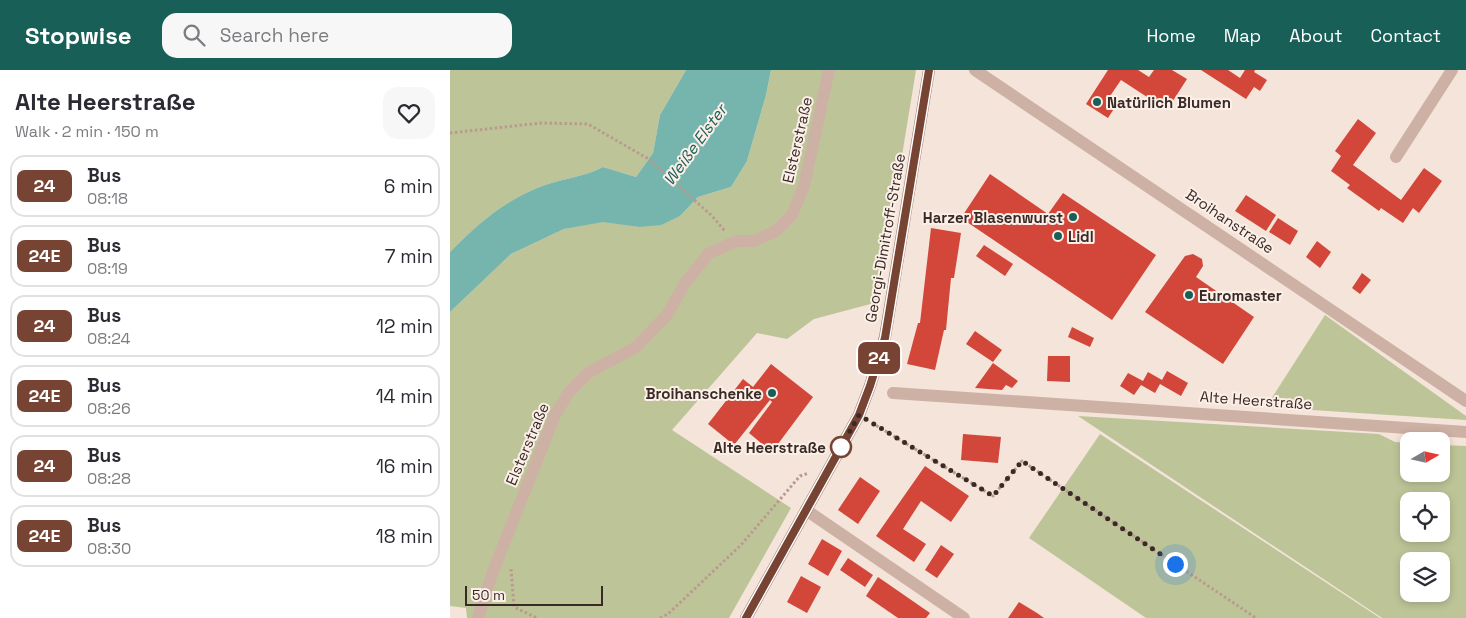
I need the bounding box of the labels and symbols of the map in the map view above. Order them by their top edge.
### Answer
place label: Natürlich Blumen [1107,93,1231,112]
street label: Elsterstraße [778,95,816,185]
marker: Natürlich Blumen [1091,96,1103,108]
water label: Weiße Elster [659,99,732,189]
street label: Georgi-Dimitroff-Straße [861,152,909,324]
street label: Broihanstraße [1182,185,1278,258]
place label: Harzer Blasenwurst [923,208,1063,227]
marker: Harzer Blasenwurst [1067,211,1079,223]
place label: Lidl [1068,227,1094,246]
marker: Lidl [1052,230,1064,242]
place label: Euromaster [1199,286,1282,305]
marker: Euromaster [1183,289,1195,301]
line badge: 24 [856,342,902,374]
place label: Broihanschenke [646,384,762,403]
marker: Broihanschenke [766,387,778,399]
street label: Alte Heerstraße [1199,387,1313,413]
street label: Elsterstraße [501,400,553,488]
north arrow [1400,432,1450,482]
marker: Alte Heerstraße [830,436,852,458]
place label: Alte Heerstraße [713,438,826,457]
your location [1163,552,1188,577]
scale bar [465,583,602,606]

